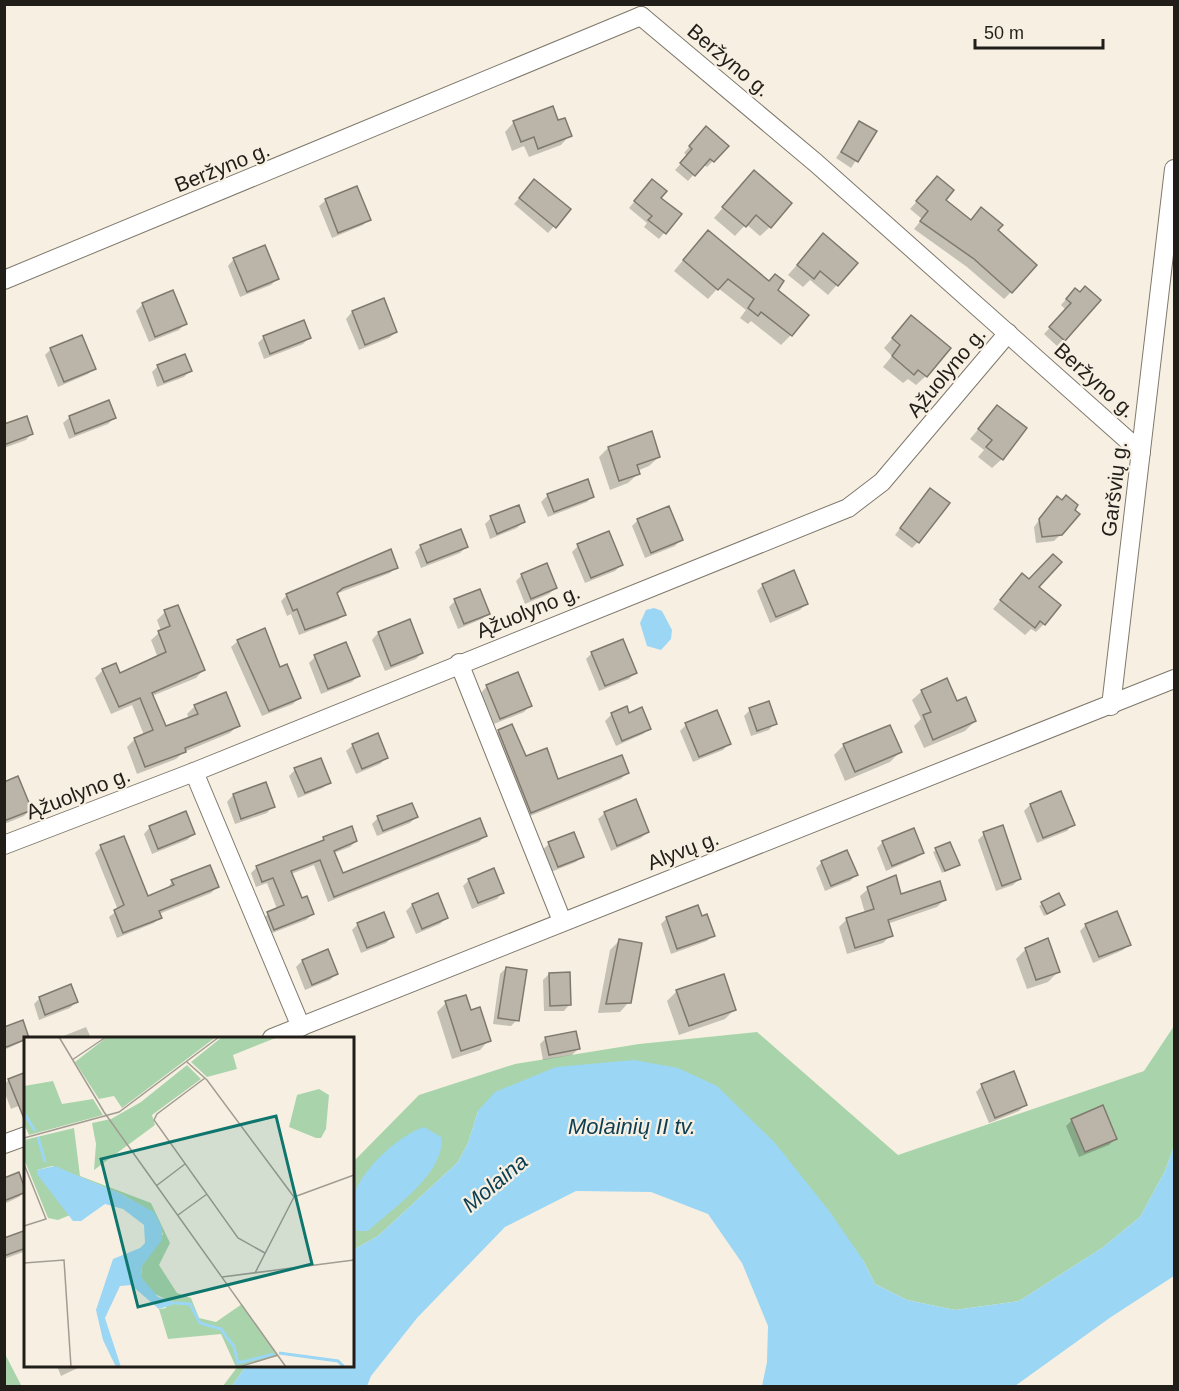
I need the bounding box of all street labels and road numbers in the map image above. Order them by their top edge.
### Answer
street label: Beržyno g. [683,19,775,101]
street label: Beržyno g. [171,138,273,196]
street label: Ąžuolyno g. [902,323,990,421]
street label: Beržyno g. [1050,338,1140,422]
street label: Garšvių g. [1097,440,1131,538]
street label: Ąžuolyno g. [473,580,583,642]
street label: Ąžuolyno g. [23,763,133,823]
street label: Alyvų g. [644,826,722,874]

